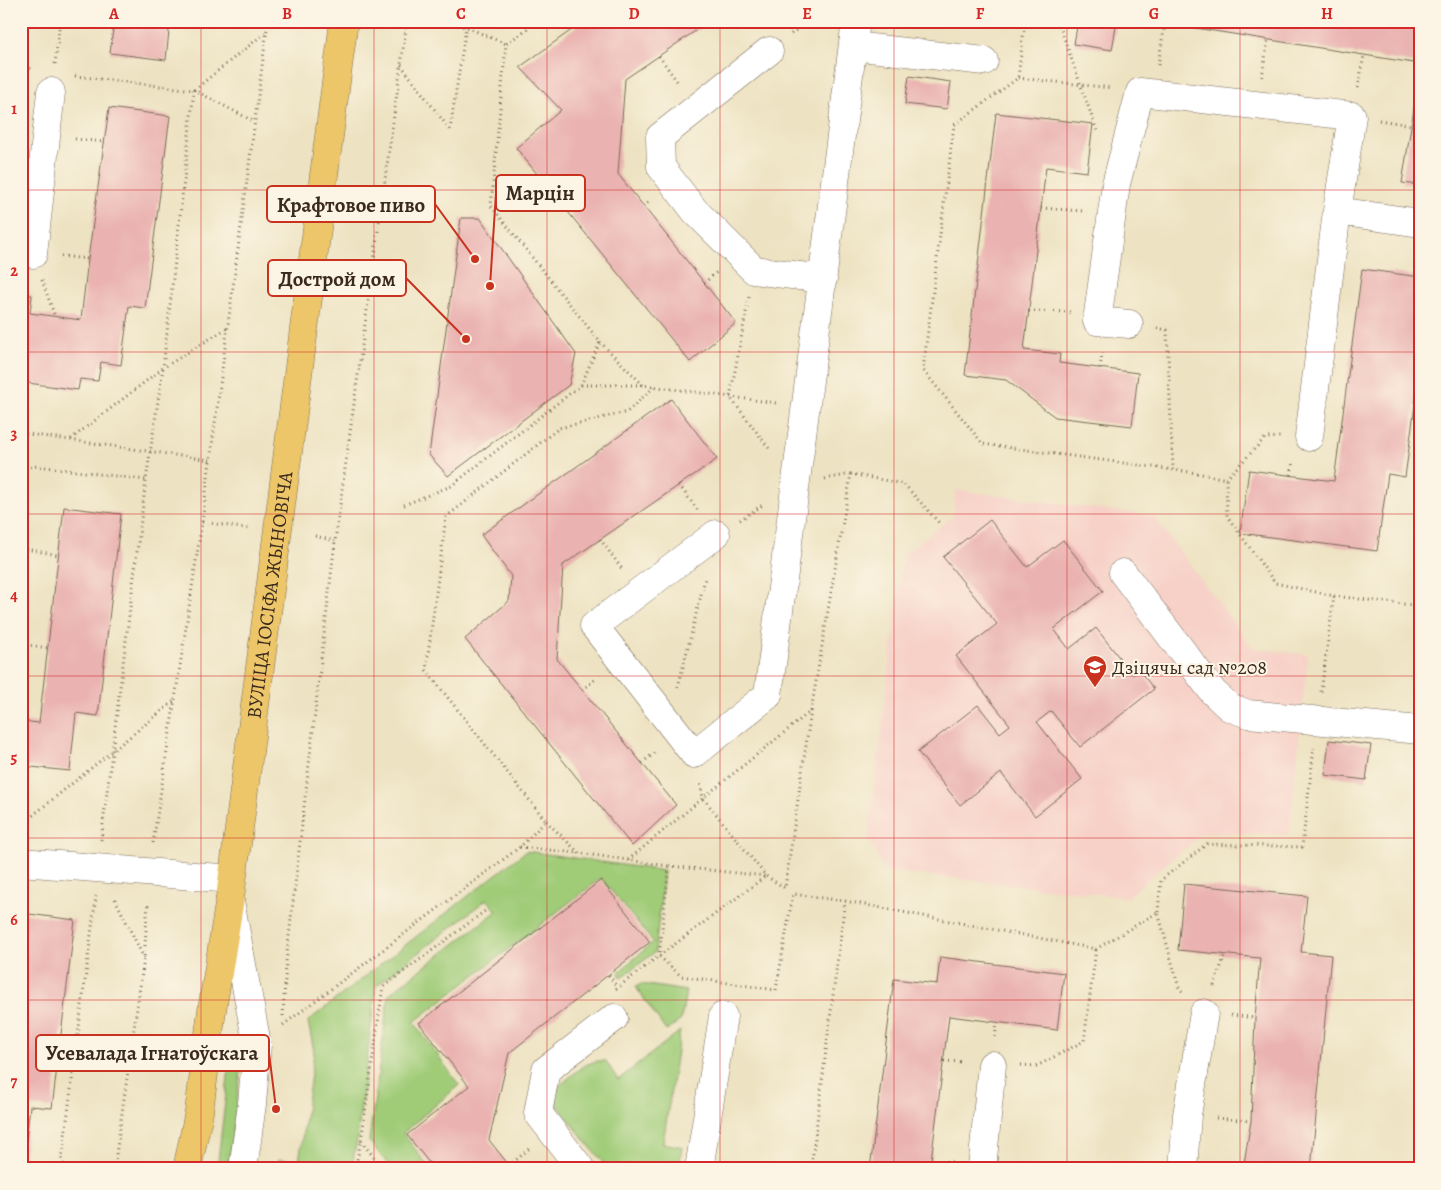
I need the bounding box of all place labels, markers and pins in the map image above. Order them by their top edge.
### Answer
callout: Марцін [496,175,585,211]
callout: Крафтовое пиво [267,186,435,222]
callout: Дострой дом [268,260,406,296]
school or university icon: Дзіцячы сад №208 [1082,654,1108,688]
place label: Дзіцячы сад №208 [1112,654,1267,681]
callout: Усевалада Ігнатоўскага [36,1035,269,1071]

